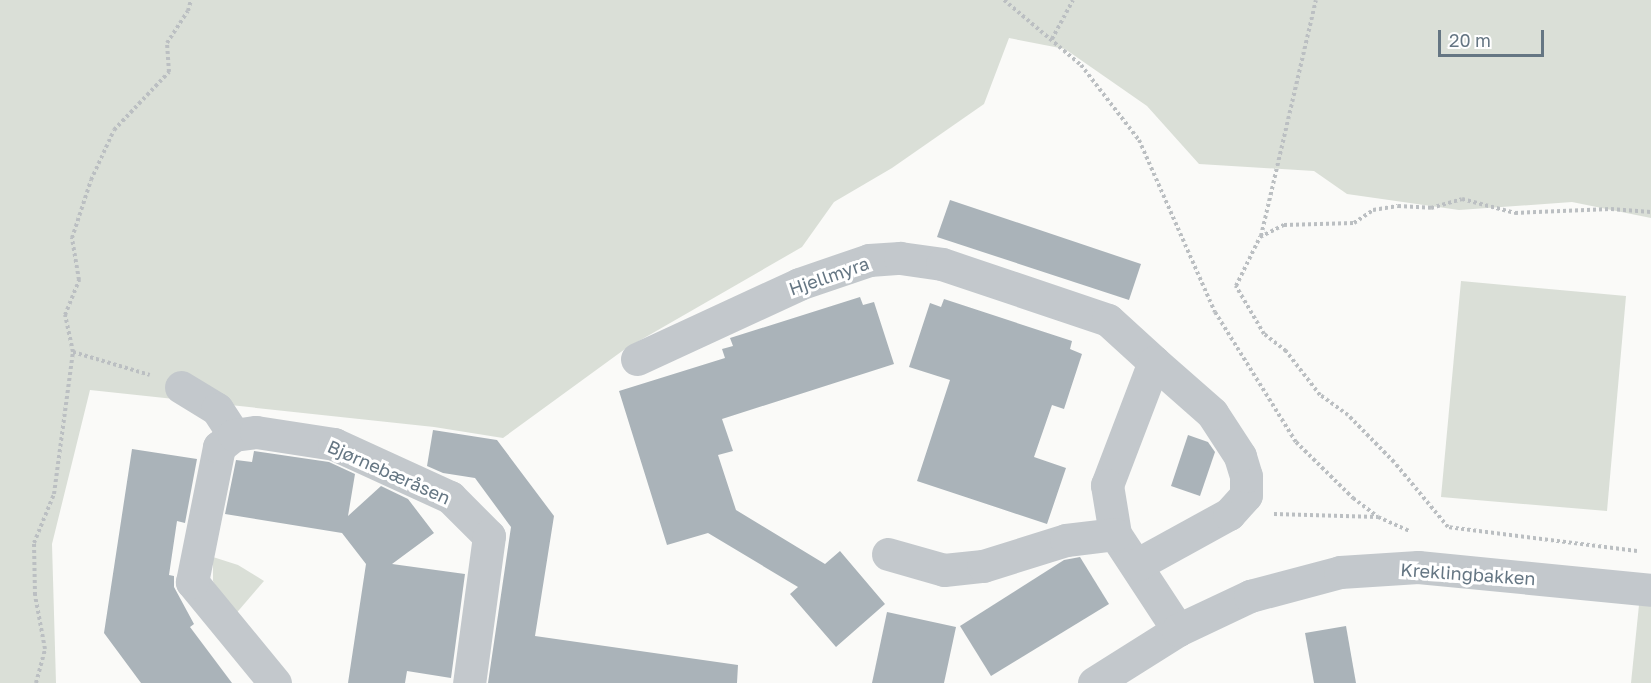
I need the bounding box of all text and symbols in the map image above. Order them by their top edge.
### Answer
scale bar [1441,18,1548,56]
text: 20 m [1449,29,1491,51]
street label: Hjellmyra [786,252,872,300]
street label: Bjørnebæråsen [324,435,454,509]
street label: Kreklingbakken [1400,559,1536,589]

